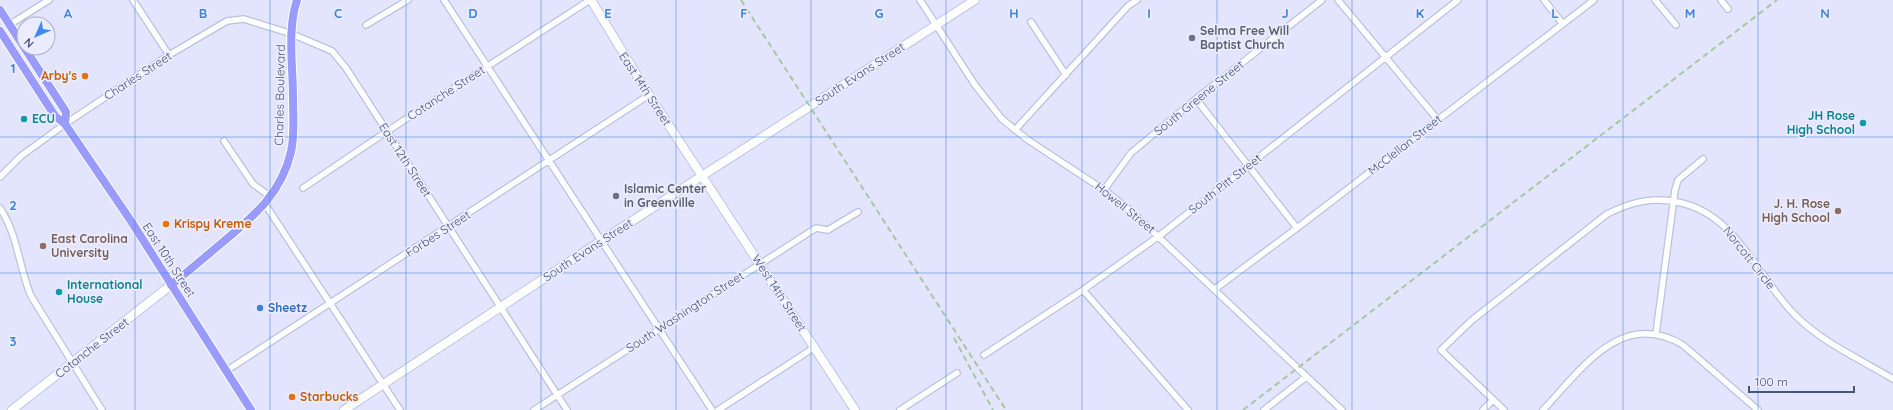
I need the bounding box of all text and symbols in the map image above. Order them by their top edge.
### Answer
text: A [64,5,73,21]
text: B [199,5,207,21]
text: C [334,5,342,21]
text: D [468,5,478,21]
text: E [604,5,612,21]
text: F [740,5,748,21]
text: G [874,5,884,21]
text: H [1009,5,1019,21]
text: I [1147,5,1151,21]
text: J [1281,5,1289,21]
text: K [1416,5,1425,21]
text: L [1551,5,1559,21]
text: M [1685,5,1695,21]
text: N [1820,5,1830,21]
north arrow [16,16,56,56]
place label: Selma Free Will Baptist Church [1200,23,1289,52]
marker: Selma Free Will Baptist Church [1187,33,1197,43]
text: N [21,35,37,51]
street label: South Evans Street [812,39,907,108]
street label: Charles Boulevard [271,44,288,146]
street label: Charles Street [101,48,174,103]
street label: East 14th Street [616,49,675,128]
street label: South Greene Street [1151,57,1247,138]
text: 1 [10,60,16,76]
street label: Cotanche Street [404,62,487,123]
place label: Arby's [41,68,77,83]
marker: Arby's [80,71,90,81]
place label: JH Rose High School [1787,108,1855,137]
place label: ECU [32,111,55,126]
street label: McClellan Street [1365,111,1444,178]
marker: ECU [19,114,29,124]
marker: JH Rose High School [1858,118,1868,128]
street label: East 12th Street [376,120,435,200]
street label: South Pitt Street [1185,150,1264,217]
street label: Howell Street [1092,179,1159,237]
place label: Islamic Center in Greenville [624,181,706,210]
marker: Islamic Center in Greenville [611,191,621,201]
place label: J. H. Rose High School [1762,196,1830,225]
text: 2 [9,197,17,213]
marker: J. H. Rose High School [1833,206,1843,216]
street label: Forbes Street [403,207,473,260]
street label: South Evans Street [540,215,635,284]
place label: Krispy Kreme [174,216,251,231]
marker: Krispy Kreme [161,219,171,229]
street label: East 10th Street [140,220,199,300]
street label: Norcott Circle [1720,223,1779,292]
place label: East Carolina University [51,231,128,260]
marker: East Carolina University [38,241,48,251]
street label: West 14th Street [749,251,810,334]
street label: South Washington Street [623,268,746,355]
place label: International House [67,277,142,306]
marker: International House [54,287,64,297]
place label: Sheetz [268,300,307,315]
marker: Sheetz [255,303,265,313]
street label: Cotanche Street [52,314,131,381]
text: 3 [10,333,17,349]
scale bar [1749,368,1854,394]
text: 100 m [1755,374,1788,389]
place label: Starbucks [300,389,358,404]
marker: Starbucks [287,392,297,402]

